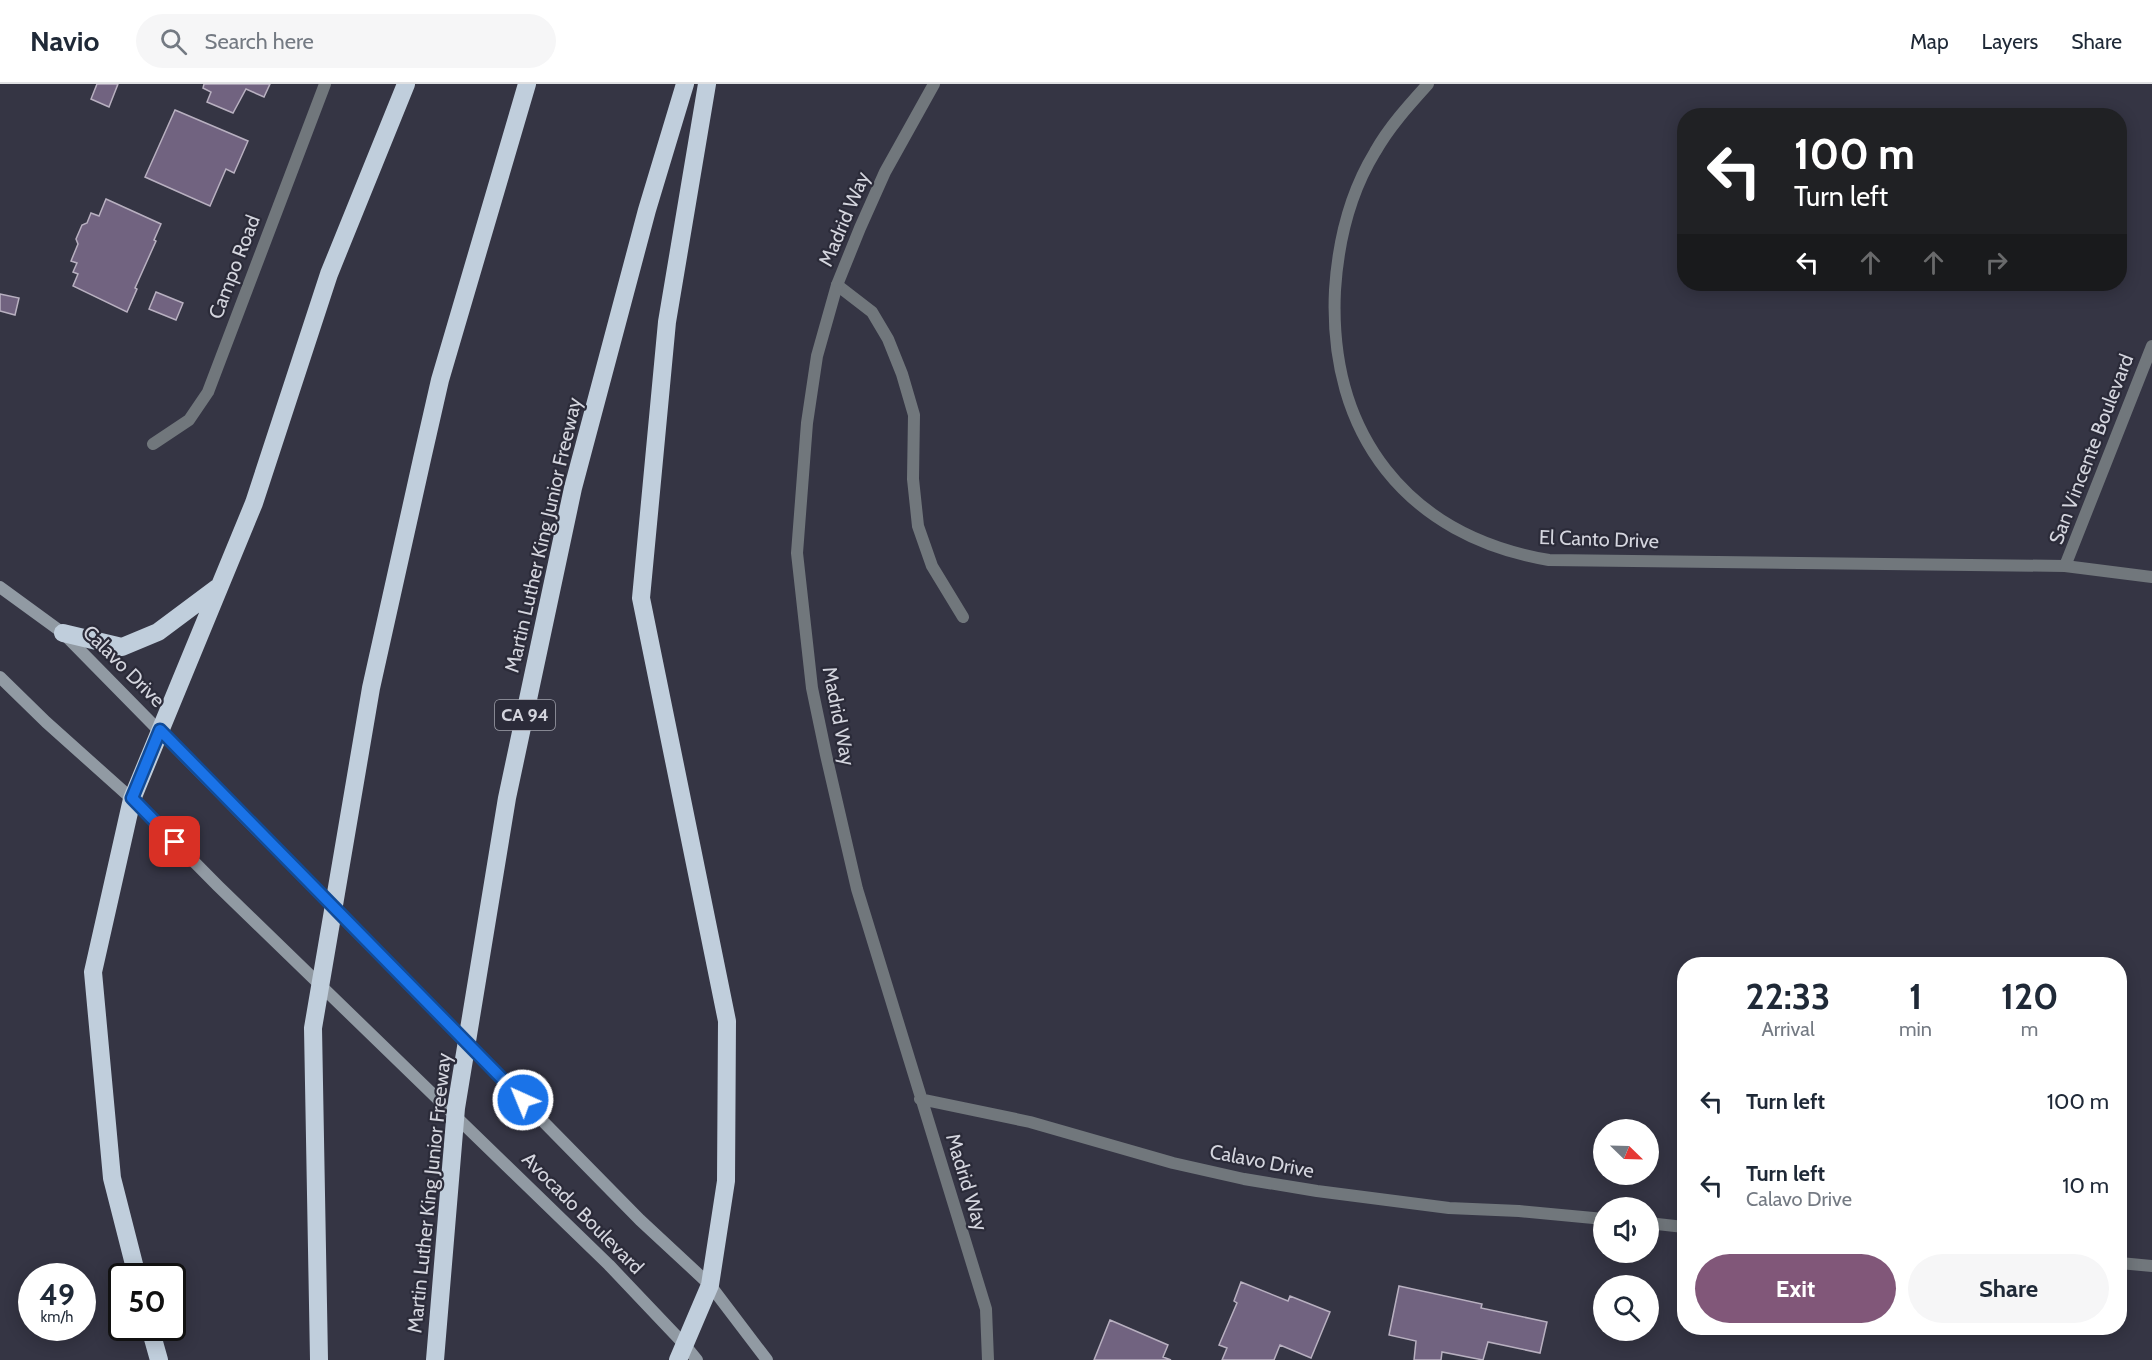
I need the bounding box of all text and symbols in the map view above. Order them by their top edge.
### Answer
search box [136,14,556,68]
text: Navio [30,24,100,58]
icon: search [157,25,190,58]
text: Search here [205,28,314,55]
text: Map [1910,29,1949,54]
text: Layers [1982,29,2038,54]
text: Share [2071,29,2122,54]
text: 100 m [1794,128,1915,180]
icon: left [1695,132,1773,210]
street label: Madrid Way [813,168,875,270]
text: Turn left [1794,180,1888,213]
street label: Campo Road [203,212,265,322]
icon: left [1791,246,1824,279]
icon: ahead [1854,246,1887,279]
icon: ahead [1917,246,1950,279]
icon: right [1980,246,2013,279]
street label: San Vincente Boulevard [2044,351,2138,547]
street label: Martin Luther King Junior Freeway [500,395,586,675]
street label: El Canto Drive [1538,525,1660,553]
street label: Calavo Drive [78,620,170,712]
street label: Madrid Way [818,664,860,768]
road number: CA 94 [495,700,555,730]
pin [149,816,200,867]
icon: arrive [158,825,191,858]
text: 22:33 [1746,974,1830,1018]
text: 1 [1909,974,1922,1018]
text: 120 [2001,974,2058,1018]
text: Arrival [1761,1017,1815,1041]
text: min [1899,1017,1932,1041]
text: m [2021,1017,2038,1041]
street label: Martin Luther King Junior Freeway [402,1052,456,1334]
position arrow [491,1068,555,1132]
icon: left [1695,1085,1728,1118]
text: Turn left [1746,1088,1825,1115]
text: 100 m [2047,1088,2109,1115]
north arrow [1593,1119,1659,1185]
map controls [1593,1119,1659,1341]
street label: Madrid Way [941,1130,993,1234]
street label: Calavo Drive [1208,1139,1316,1183]
street label: Avocado Boulevard [517,1147,649,1279]
text: Turn left [1746,1160,1825,1187]
icon: left [1695,1169,1728,1202]
text: 10 m [2062,1172,2109,1199]
text: Calavo Drive [1746,1187,1852,1211]
button: sound [1593,1197,1659,1263]
button: Exit [1695,1254,1896,1323]
button: Share [1908,1254,2109,1323]
speed limit sign: 50 [108,1263,186,1341]
button: search [1593,1275,1659,1341]
text: 49 [39,1276,75,1313]
text: km/h [41,1308,73,1326]

